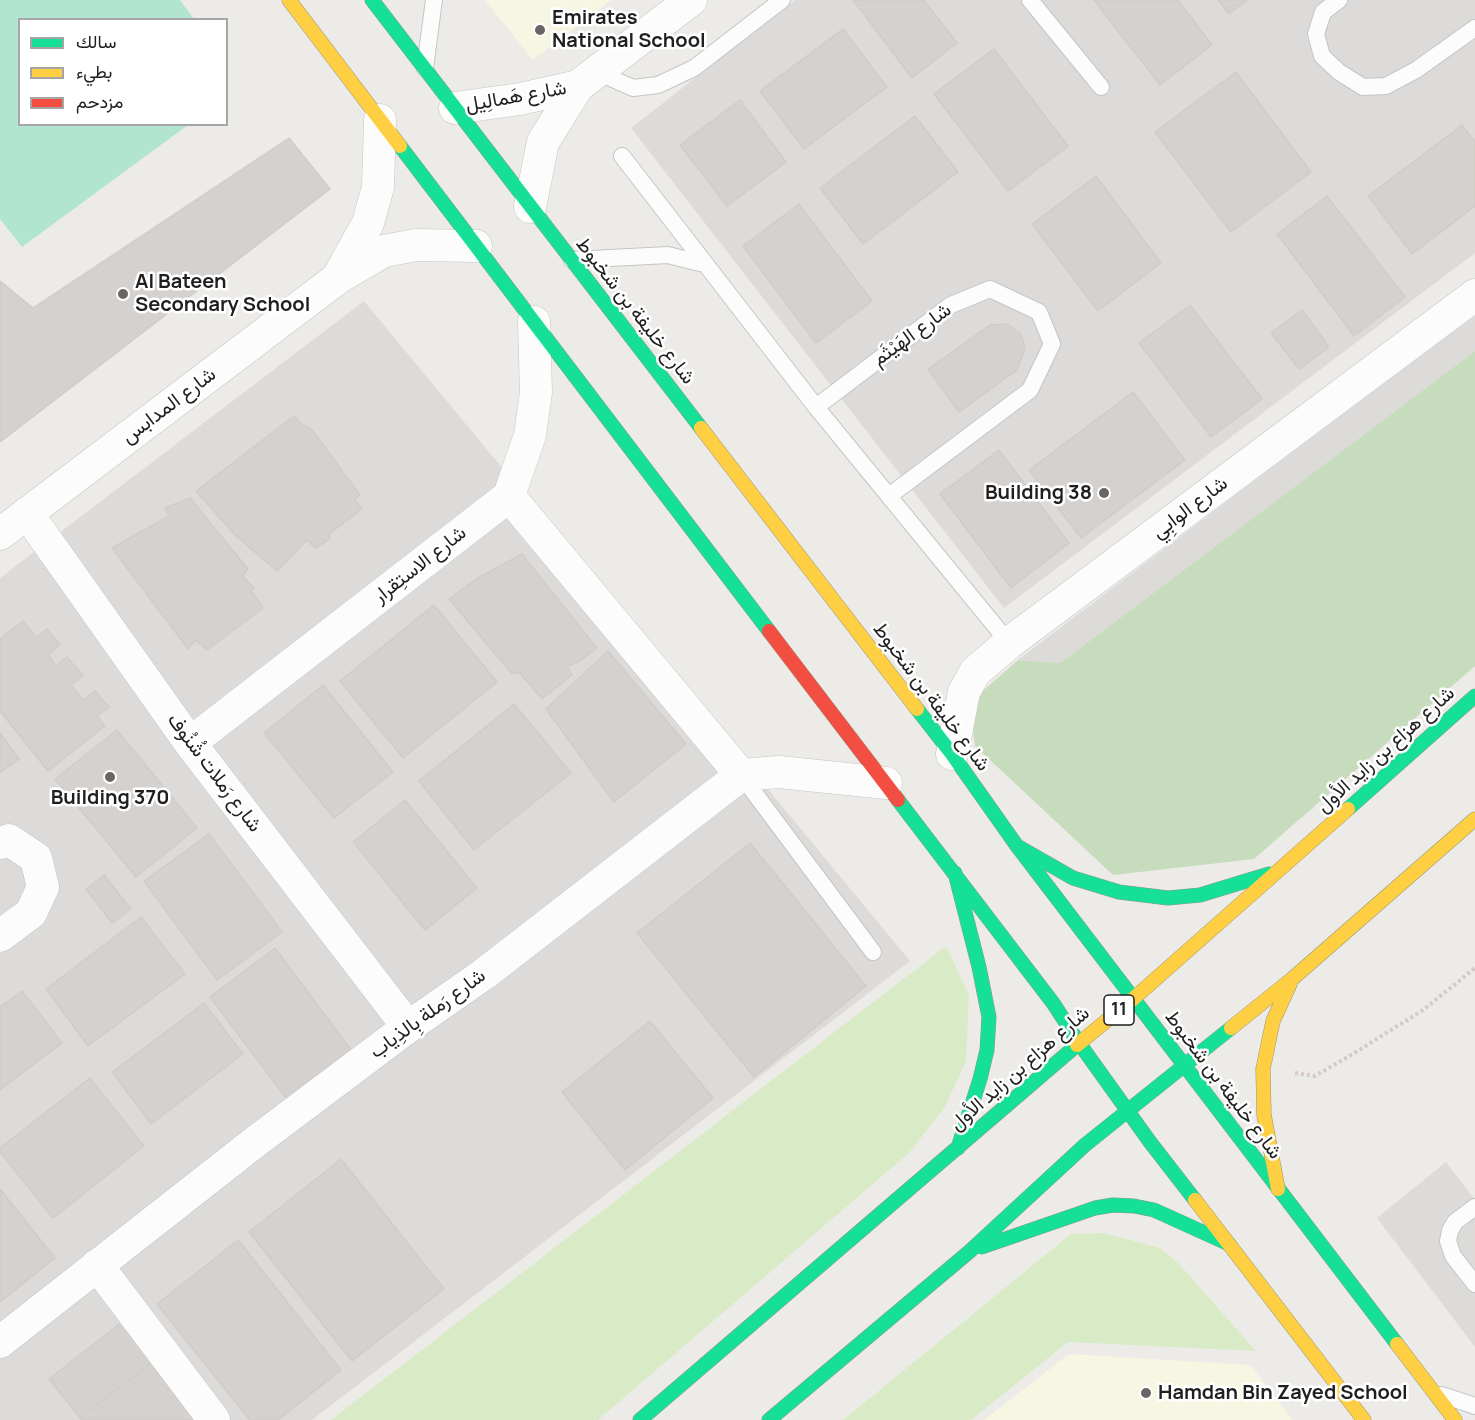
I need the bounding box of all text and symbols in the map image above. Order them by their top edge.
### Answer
place label: Emirates National School [552,6,706,53]
legend [18,18,228,126]
marker: Emirates National School [533,23,547,37]
text: سالك [76,29,116,53]
text: بطيء [76,59,112,83]
street label: شارع هَمالِيل [464,76,568,118]
text: مزدحم [76,89,123,113]
street label: شارع خليفة بن شخبوط [570,233,700,389]
place label: Al Bateen Secondary School [135,270,310,317]
marker: Al Bateen Secondary School [116,287,130,301]
street label: شارع الهَيْثَم [868,298,956,372]
street label: شارع المدابس [117,363,221,449]
street label: شارع الوابِي [1147,472,1233,544]
place label: Building 38 [985,481,1092,505]
marker: Building 38 [1097,486,1111,500]
street label: شارع الاستِقرار [369,521,471,609]
street label: شارع خليفة بن شخبوط [867,618,995,776]
street label: شارع هزاع بن زايد الأول [1312,682,1460,818]
street label: شارع رَملات شُنُوف [162,709,266,837]
marker: Building 370 [103,770,117,784]
place label: Building 370 [51,786,169,810]
street label: شارع رَملة بِالذِياب [365,964,491,1064]
road number: 11 [1104,995,1134,1025]
street label: شارع هزاع بن زايد الأول [945,1002,1095,1136]
street label: شارع خليفة بن شخبوط [1159,1006,1287,1164]
place label: Hamdan Bin Zayed School [1158,1381,1408,1405]
marker: Hamdan Bin Zayed School [1139,1386,1153,1400]

